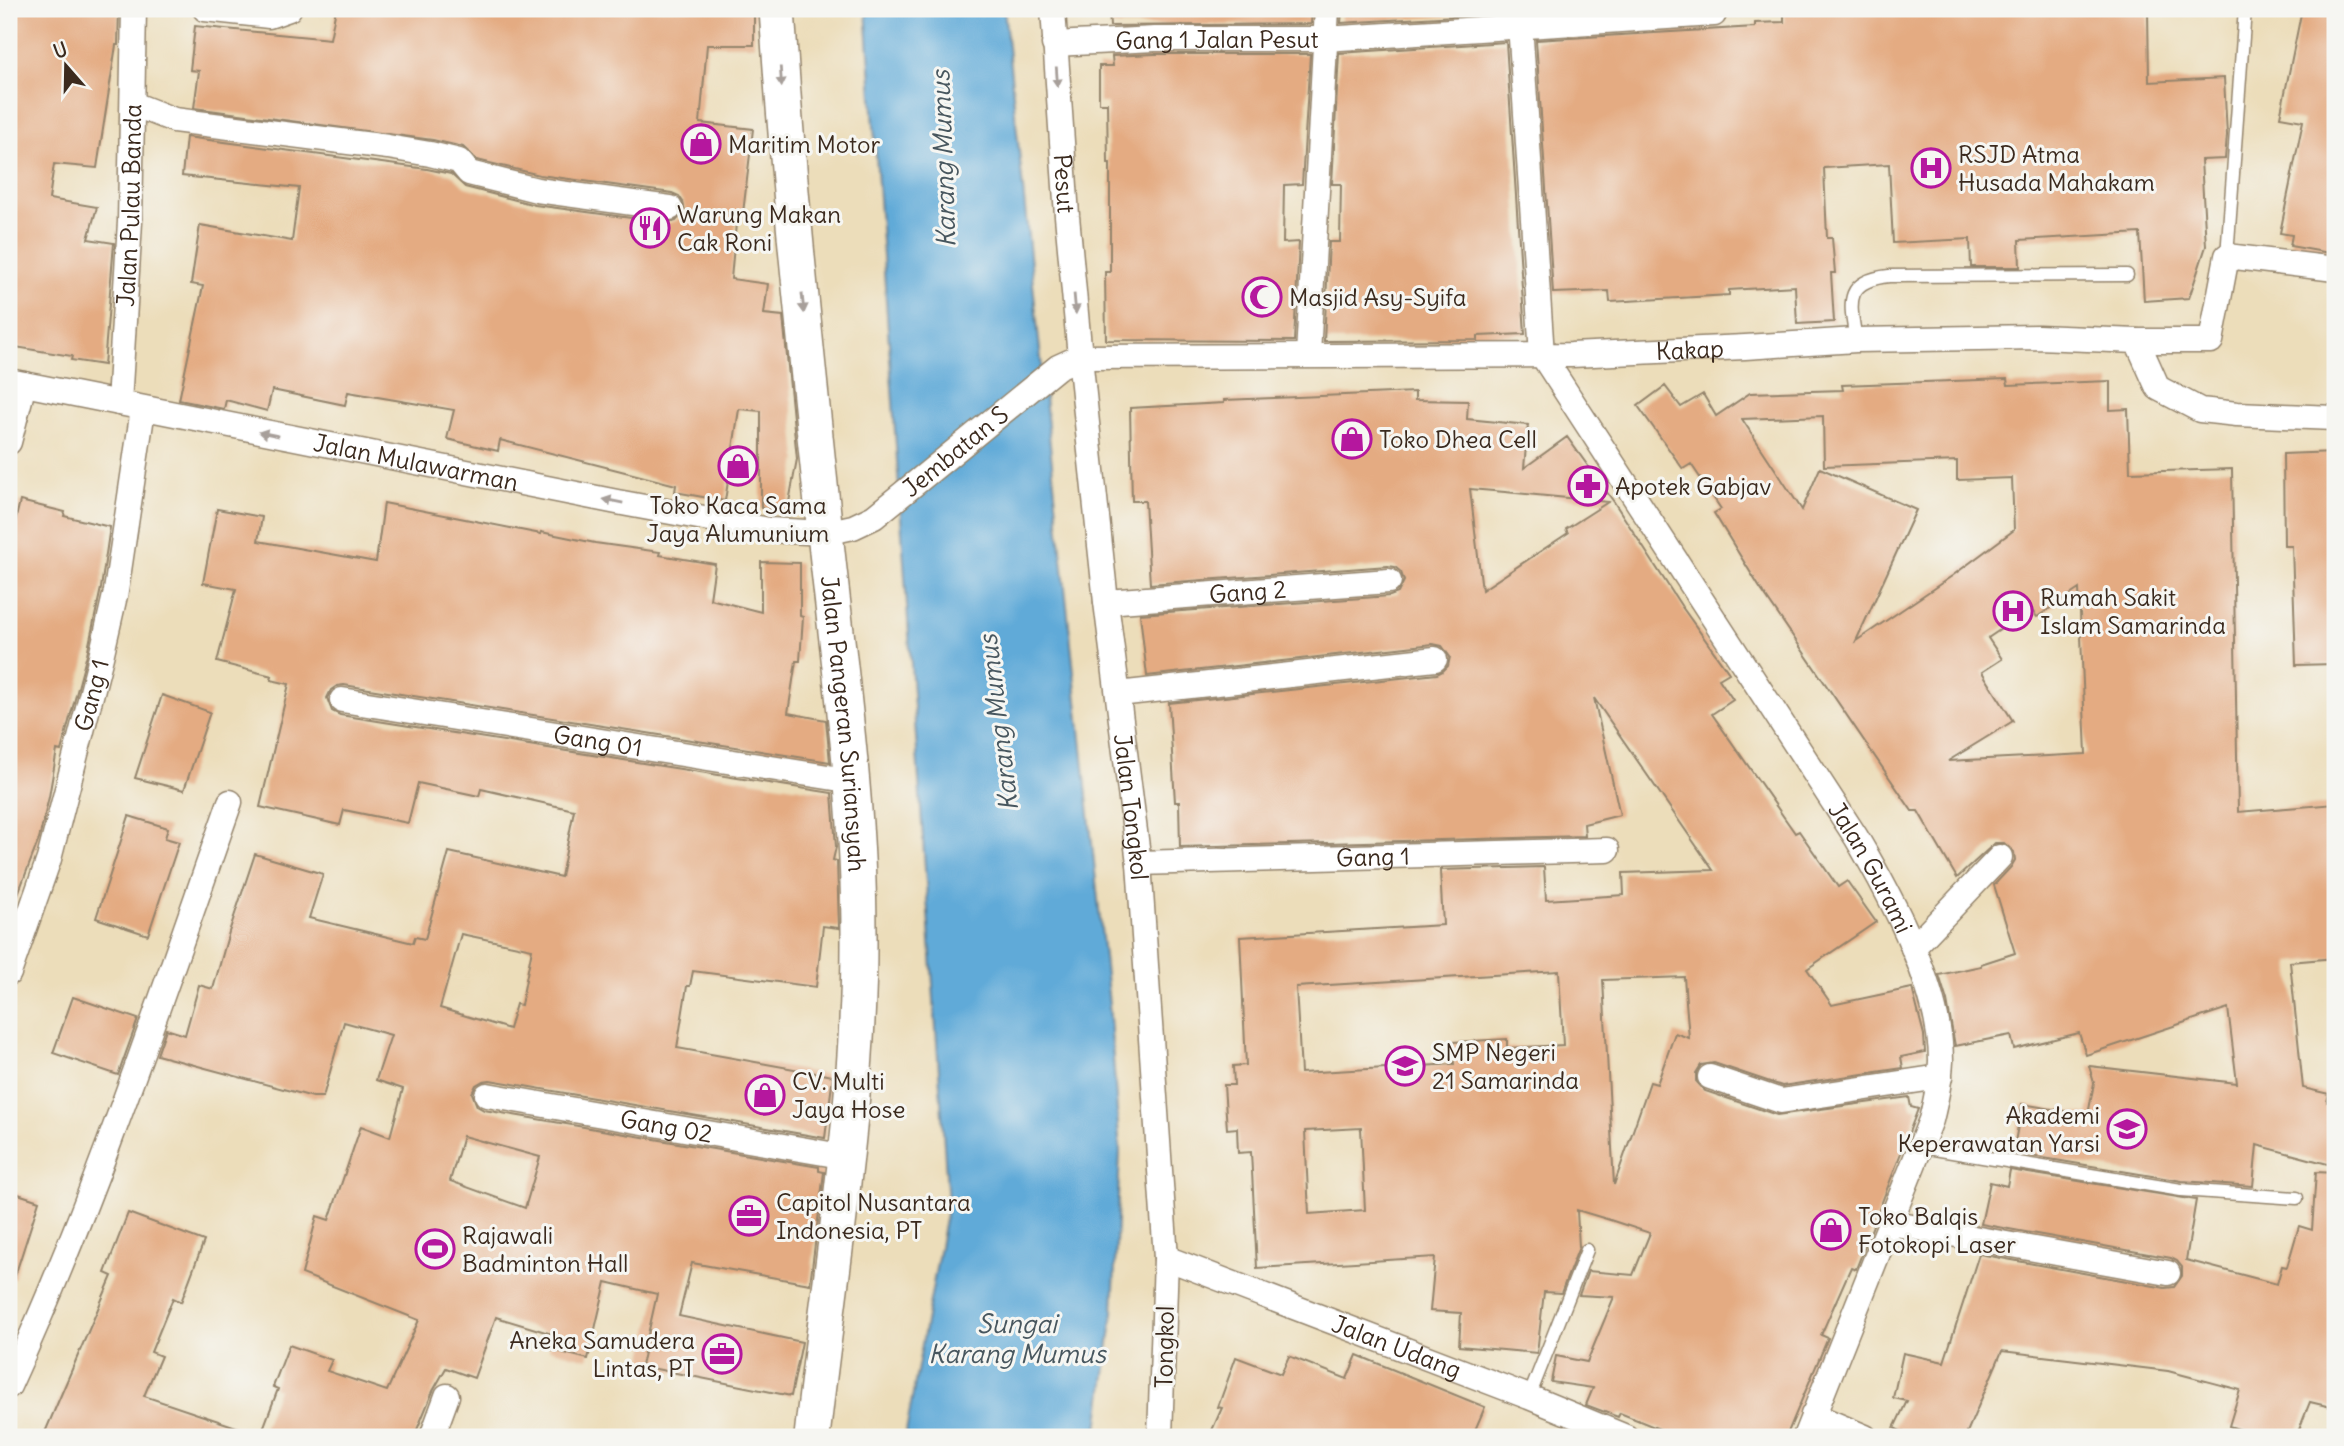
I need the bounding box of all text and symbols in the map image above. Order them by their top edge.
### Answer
street label: Gang 1 Jalan Pesut [1114,24,1319,56]
north arrow [32,32,102,102]
text: U [50,37,70,64]
one-way arrow [776,66,787,88]
one-way arrow [1051,66,1062,88]
water label: Karang Mumus [923,68,963,248]
street label: Jalan Pulau Banda [110,104,147,308]
shop icon: Maritim Motor [680,123,722,165]
place label: Maritim Motor [728,129,881,159]
place label: RSJD Atma Husada Mahakam [1958,139,2155,197]
hospital icon: RSJD Atma Husada Mahakam [1910,147,1952,189]
street label: Pesut [1048,153,1082,214]
place label: Warung Makan Cak Roni [677,199,841,257]
restaurant icon: Warung Makan Cak Roni [629,207,671,249]
mosque icon: Masjid Asy-Syifa [1241,276,1283,318]
place label: Masjid Asy-Syifa [1289,282,1466,312]
one-way arrow [797,293,808,315]
one-way arrow [1070,293,1081,315]
street label: Kakap [1655,333,1724,366]
street label: Jembatan S [896,399,1014,503]
shop icon: Toko Dhea Cell [1331,418,1373,460]
place label: Toko Dhea Cell [1379,424,1537,454]
street label: Jalan Mulawarman [311,427,521,497]
one-way arrow [258,428,280,439]
shop icon: Toko Kaca Sama Jaya Alumunium [717,445,759,487]
pharmacy icon: Apotek Gabjav [1567,465,1609,507]
place label: Apotek Gabjav [1615,471,1771,501]
place label: Toko Kaca Sama Jaya Alumunium [647,490,829,548]
one-way arrow [602,496,624,507]
street label: Jalan Pangeran Suriansyah [815,574,873,873]
street label: Gang 2 [1208,574,1287,609]
place label: Rumah Sakit Islam Samarinda [2040,582,2226,640]
hospital icon: Rumah Sakit Islam Samarinda [1992,590,2034,632]
water label: Karang Mumus [971,631,1025,813]
street label: Gang 1 [67,656,115,735]
street label: Gang 01 [551,719,644,762]
street label: Jalan Tongkol [1108,732,1155,881]
street label: Jalan Gurami [1822,796,1920,938]
street label: Gang 1 [1336,840,1410,873]
place label: SMP Negeri 21 Samarinda [1432,1037,1579,1095]
school or university icon: SMP Negeri 21 Samarinda [1384,1045,1426,1087]
place label: CV. Multi Jaya Hose [792,1066,905,1124]
shop icon: CV. Multi Jaya Hose [744,1074,786,1116]
place label: Akademi Keperawatan Yarsi [1898,1100,2100,1158]
street label: Gang 02 [618,1103,715,1149]
school or university icon: Akademi Keperawatan Yarsi [2106,1108,2148,1150]
place label: Capitol Nusantara Indonesia, PT [776,1187,971,1245]
office icon: Capitol Nusantara Indonesia, PT [728,1195,770,1237]
place label: Toko Balqis Fotokopi Laser [1858,1201,2016,1259]
shop icon: Toko Balqis Fotokopi Laser [1810,1209,1852,1251]
place label: Rajawali Badminton Hall [462,1220,628,1278]
sports icon: Rajawali Badminton Hall [414,1228,456,1270]
street label: Tongkol [1148,1305,1180,1389]
water label: Sungai Karang Mumus [928,1307,1108,1370]
street label: Jalan Udang [1328,1308,1465,1385]
place label: Aneka Samudera Lintas, PT [509,1325,695,1383]
office icon: Aneka Samudera Lintas, PT [701,1333,743,1375]

